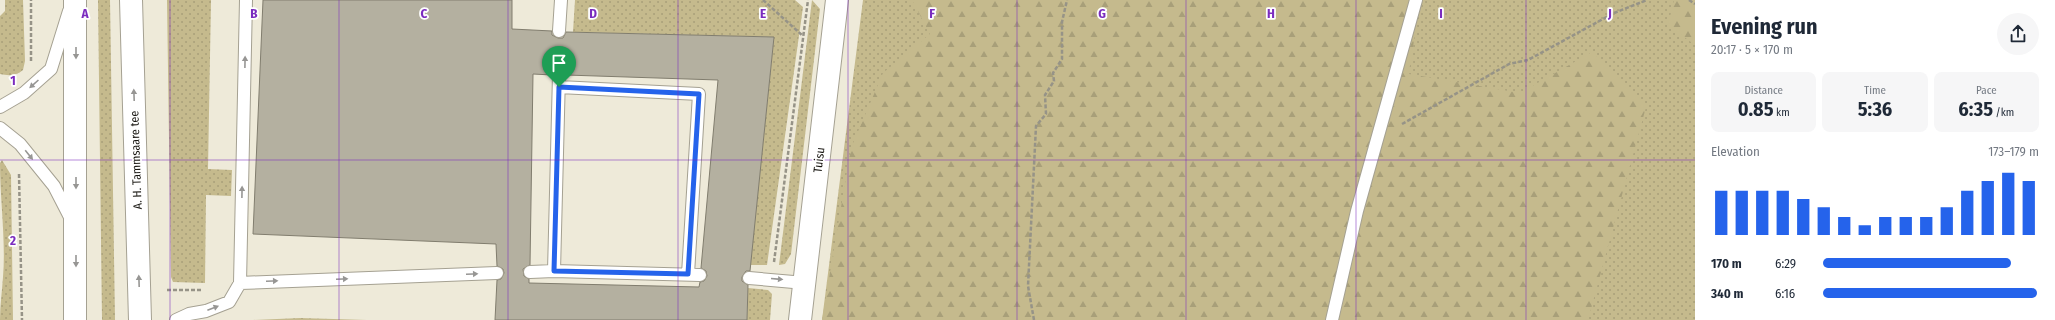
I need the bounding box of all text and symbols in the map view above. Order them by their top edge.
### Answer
text: A [80,6,89,21]
text: B [250,6,258,21]
text: C [421,6,428,21]
text: D [589,6,597,21]
text: E [760,6,766,21]
text: F [929,6,935,21]
text: G [1098,6,1106,21]
text: H [1267,6,1275,21]
text: I [1439,6,1443,21]
text: J [1607,6,1612,21]
text: Evening run [1711,13,1818,40]
button: share [1997,13,2039,55]
text: 20:17 · 5 × 170 m [1711,42,1793,57]
pin [542,46,576,87]
one-way arrow [73,47,79,60]
icon: arrive [548,52,570,74]
one-way arrow [242,55,248,68]
text: 1 [10,73,16,88]
one-way arrow [29,80,39,89]
text: Distance [1744,84,1783,97]
text: Time [1864,84,1886,97]
text: Pace [1976,84,1997,97]
one-way arrow [131,88,137,101]
text: 0.85 [1738,97,1774,121]
text: 5:36 [1858,97,1892,121]
text: 6:35 [1958,97,1993,121]
text: km [1774,106,1790,119]
text: /km [1993,106,2014,119]
street label: A. H. Tammsaare tee [127,110,145,210]
text: Elevation [1711,144,1760,159]
text: 173–179 m [1988,144,2039,159]
street label: Tuisu [810,146,828,174]
one-way arrow [24,149,33,160]
one-way arrow [73,177,79,190]
one-way arrow [239,185,245,198]
text: 2 [9,233,16,248]
one-way arrow [73,255,79,268]
text: 170 m [1711,256,1742,271]
text: 6:29 [1775,256,1796,271]
one-way arrow [466,270,478,277]
one-way arrow [136,274,142,287]
one-way arrow [336,275,348,282]
one-way arrow [771,276,783,283]
one-way arrow [266,278,278,285]
text: 340 m [1711,286,1744,301]
text: 6:16 [1775,286,1795,301]
one-way arrow [208,304,220,310]

